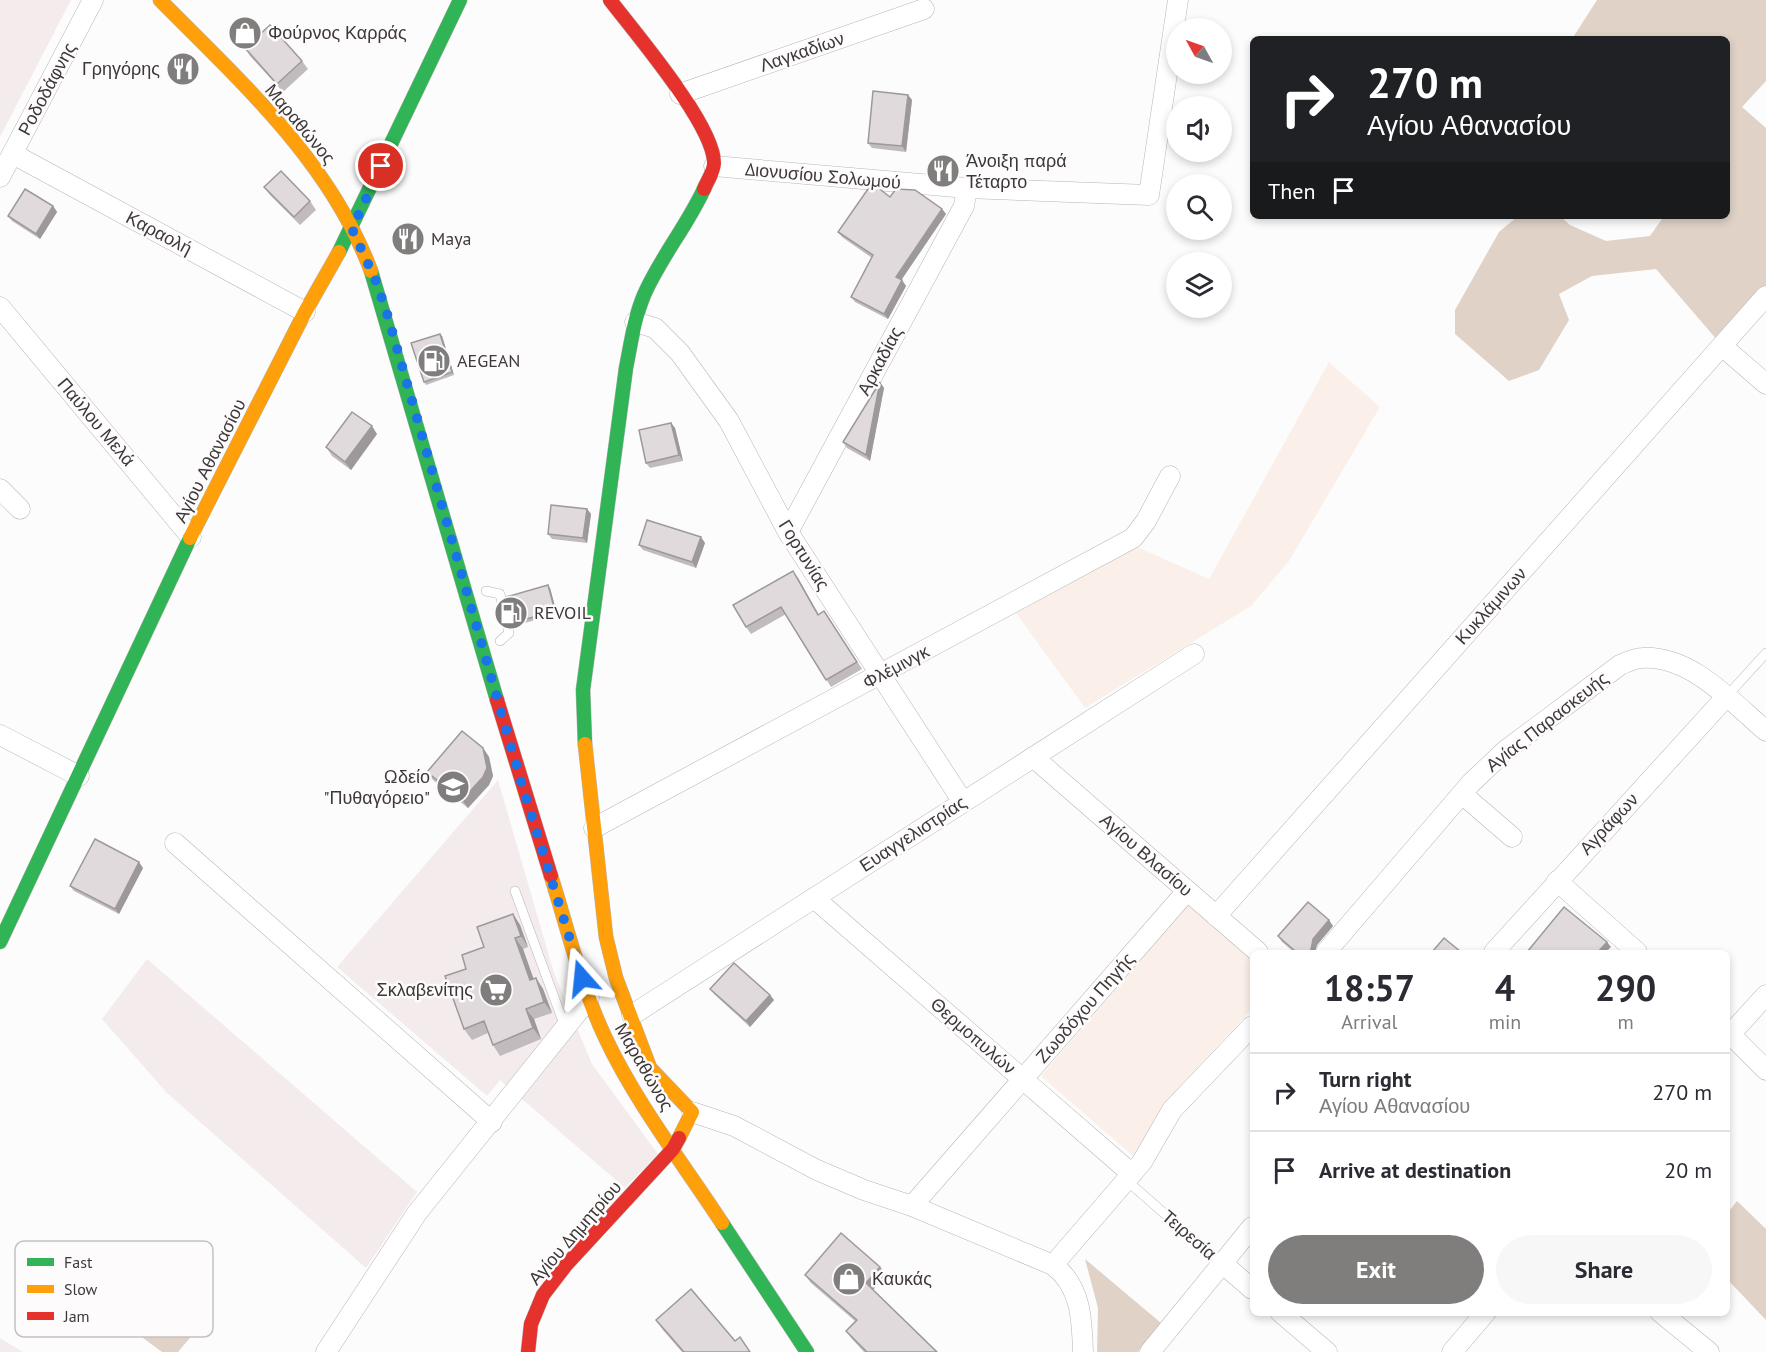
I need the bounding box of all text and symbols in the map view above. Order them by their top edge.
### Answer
shop icon: Φούρνος Καρράς [227,15,263,51]
north arrow [1166,18,1232,84]
map controls [1166,18,1232,318]
place label: Φούρνος Καρράς [268,21,407,44]
street label: Λαγκαδίων [757,26,847,77]
street label: Ροδοδάφνης [12,38,81,139]
restaurant icon: Γρηγόρης [165,51,201,87]
text: 270 m [1367,55,1483,110]
place label: Γρηγόρης [82,57,160,80]
icon: right [1268,60,1346,138]
street label: Μαραθώνος [260,79,341,169]
button: sound [1166,96,1232,162]
text: Αγίου Αθανασίου [1367,108,1571,142]
pin [355,140,406,191]
icon: arrive [364,149,397,182]
place label: Άνοιξη παρά Τέταρτο [966,149,1067,193]
restaurant icon: Άνοιξη παρά Τέταρτο [925,153,961,189]
street label: Διονυσίου Σολωμού [744,157,902,194]
button: search [1166,174,1232,240]
icon: arrive [1327,174,1360,207]
text: Then [1268,177,1315,205]
street label: Καραολή [122,206,196,260]
restaurant icon: Maya [390,221,426,257]
place label: Maya [431,227,471,250]
button: layers [1166,252,1232,318]
street label: Αρκαδίας [852,322,907,399]
fuel station icon: AEGEAN [416,343,452,379]
place label: AEGEAN [457,349,521,372]
street label: Παύλου Μελά [53,373,140,471]
street label: Αγίου Αθανασίου [168,395,251,527]
street label: Γορτυνίας [774,515,835,595]
street label: Κυκλάμινων [1450,562,1531,649]
fuel station icon: REVOIL [493,595,529,631]
place label: REVOIL [534,601,591,624]
street label: Φλέμινγκ [858,639,934,694]
street label: Αγίας Παρασκευής [1481,666,1613,777]
place label: Ωδείο "Πυθαγόρειο" [323,765,430,809]
school or university icon: Ωδείο "Πυθαγόρειο" [435,769,471,805]
street label: Αγράφων [1574,788,1643,859]
street label: Ευαγγελιστρίας [855,790,971,877]
street label: Αγίου Βλασίου [1095,808,1197,901]
position arrow [550,946,614,1010]
street label: Ζωοδόχου Πηγής [1030,947,1139,1068]
text: 18:57 [1324,964,1415,1011]
text: 4 [1495,964,1515,1011]
text: 290 [1595,964,1656,1011]
supermarket icon: Σκλαβενίτης [478,972,514,1008]
place label: Σκλαβενίτης [377,978,473,1001]
street label: Θερμοπυλών [926,992,1021,1079]
text: Arrival [1341,1009,1397,1035]
text: min [1489,1009,1521,1035]
text: m [1618,1009,1634,1035]
street label: Μαραθώνος [610,1019,679,1115]
text: Turn right [1319,1065,1411,1093]
icon: right [1268,1076,1301,1109]
text: 270 m [1652,1078,1712,1106]
text: Αγίου Αθανασίου [1319,1093,1470,1119]
icon: arrive [1268,1154,1301,1187]
text: Arrive at destination [1319,1156,1511,1184]
text: 20 m [1664,1156,1712,1184]
street label: Αγίου Δημητρίου [523,1176,626,1290]
street label: Τειρεσία [1157,1205,1221,1265]
button: Exit [1268,1235,1484,1304]
button: Share [1496,1235,1712,1304]
legend [15,1241,213,1337]
text: Fast [64,1252,93,1272]
shop icon: Καυκάς [831,1261,867,1297]
place label: Καυκάς [872,1267,932,1290]
text: Slow [64,1279,98,1299]
text: Jam [63,1306,90,1326]

